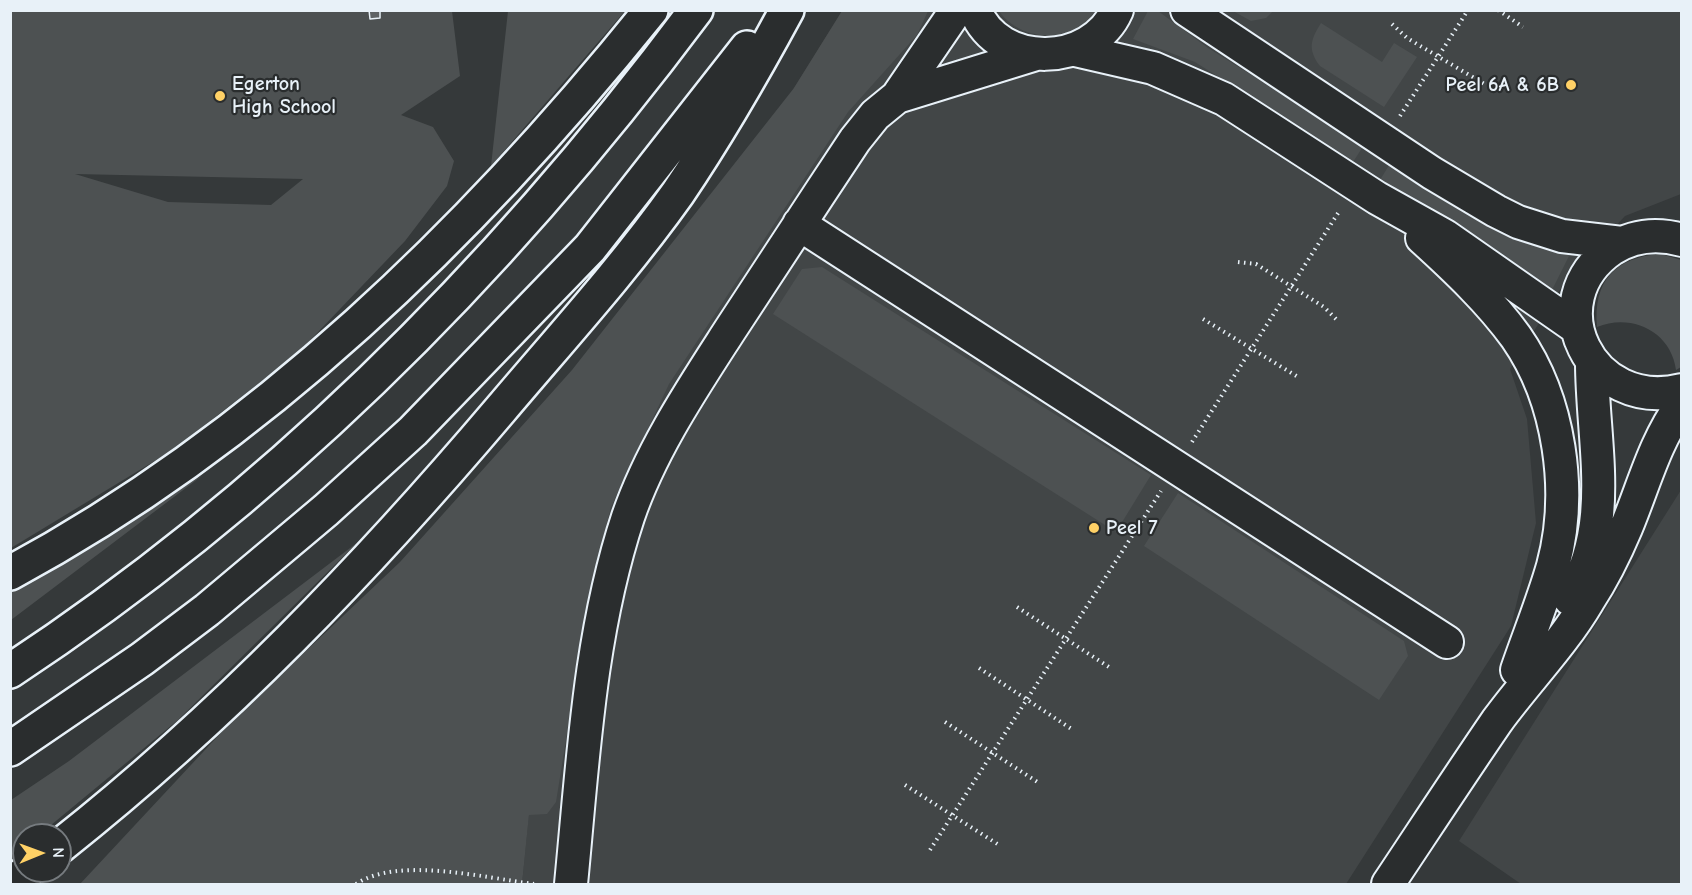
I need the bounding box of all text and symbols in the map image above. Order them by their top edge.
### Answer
place label: Egerton High School [232,72,336,119]
place label: Peel 6A & 6B [1446,73,1559,97]
marker: Peel 6A & 6B [1564,78,1578,92]
marker: Egerton High School [213,89,227,103]
place label: Peel 7 [1106,516,1158,540]
marker: Peel 7 [1087,521,1101,535]
north arrow [12,823,72,883]
text: N [49,847,67,858]

